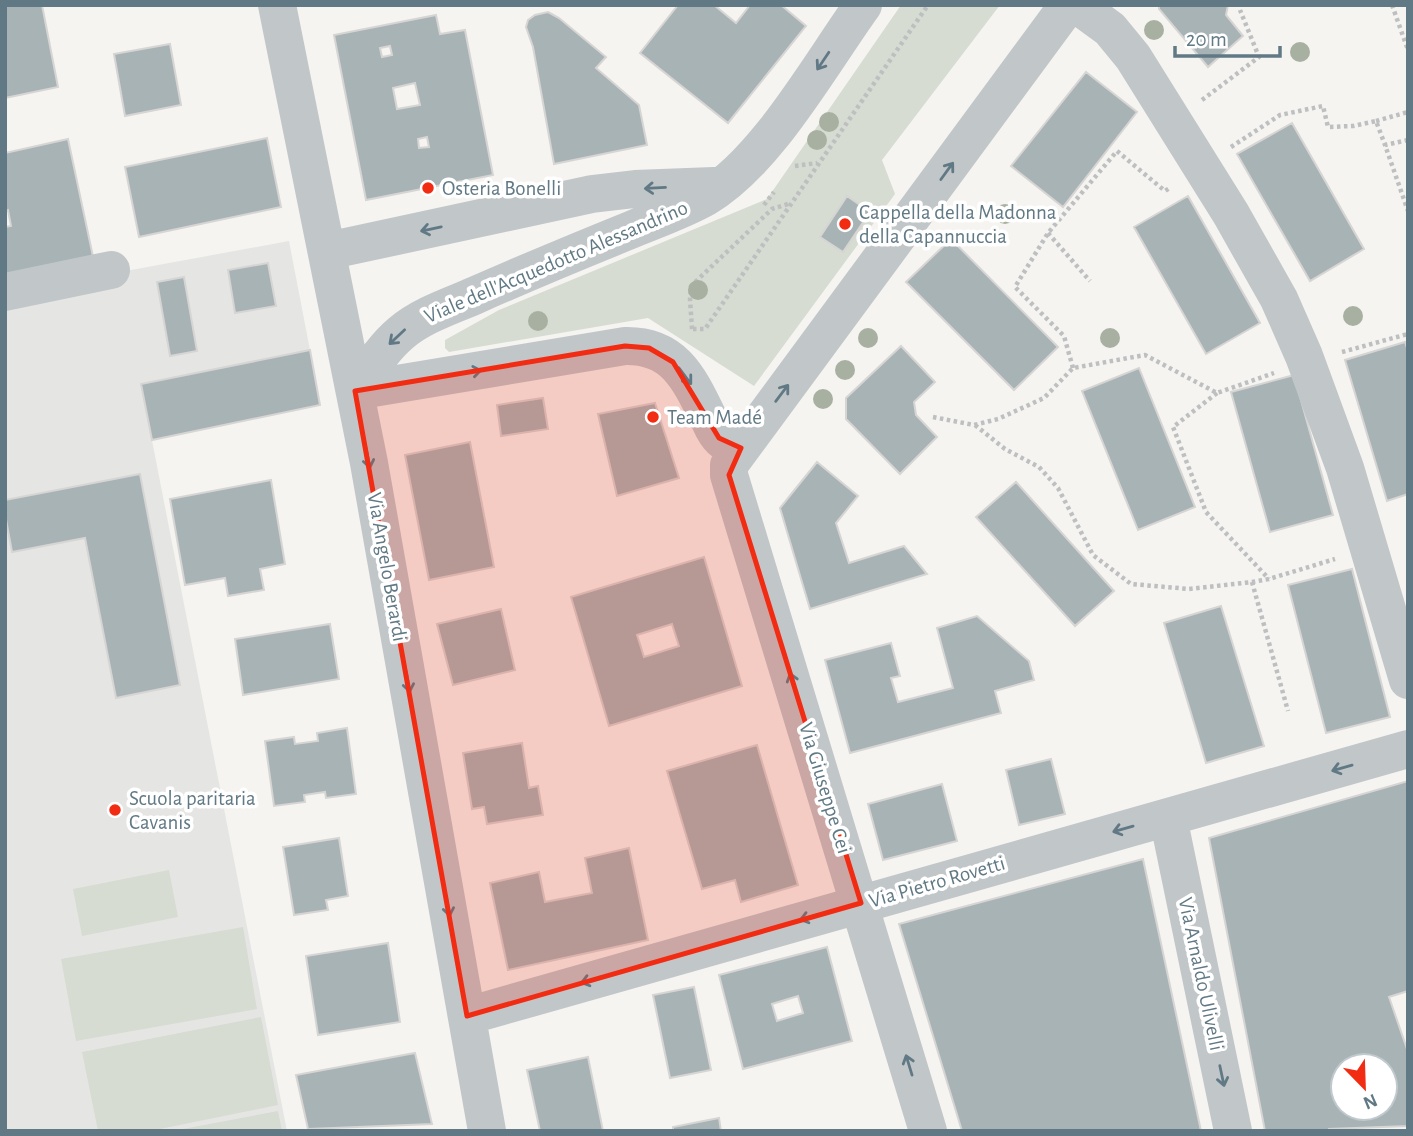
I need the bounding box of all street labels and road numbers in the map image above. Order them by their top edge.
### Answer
street label: Viale dell'Acquedotto Alessandrino [421,197,691,327]
street label: Via Angelo Berardi [364,491,410,643]
street label: Via Giuseppe Cei [795,720,855,856]
street label: Via Pietro Rovetti [866,853,1008,911]
street label: Via Arnaldo Ulivelli [1174,895,1228,1053]

